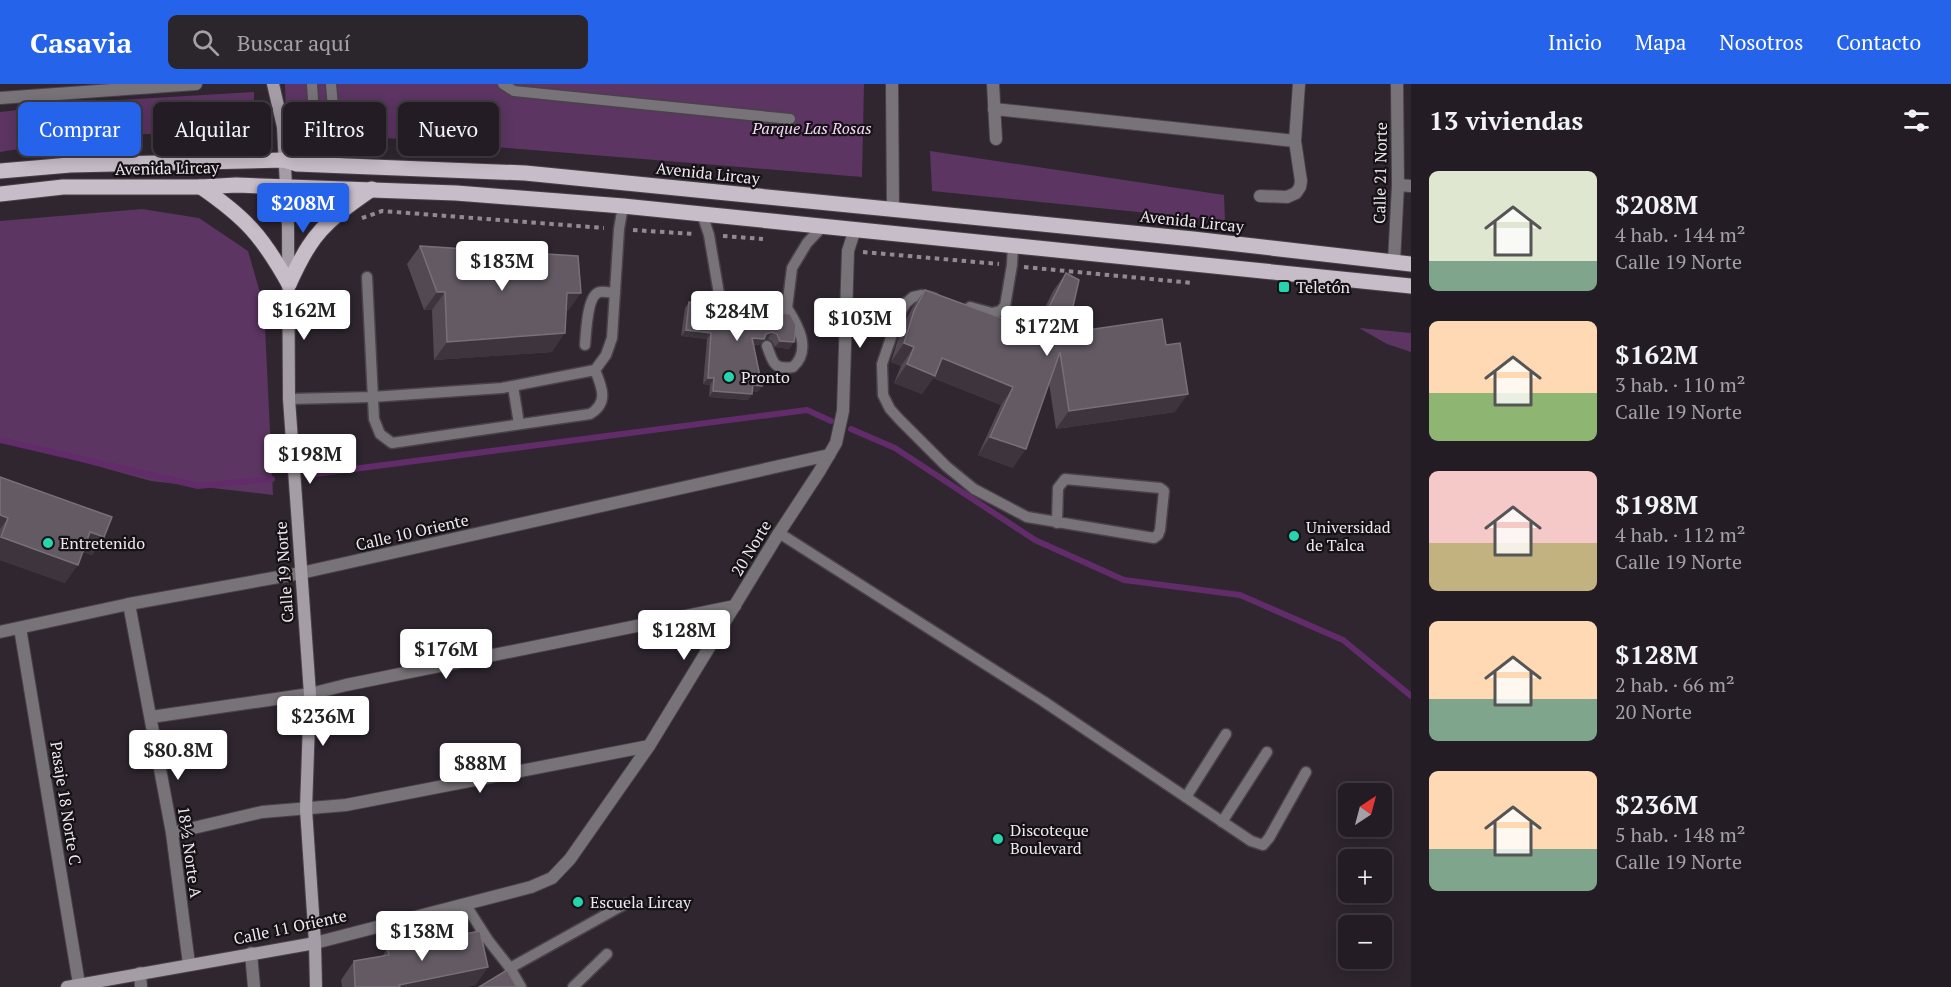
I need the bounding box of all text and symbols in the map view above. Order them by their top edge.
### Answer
search box [168,15,588,69]
text: Casavia [30,24,132,61]
icon: search [189,26,222,59]
text: Buscar aquí [237,28,350,57]
text: Inicio [1548,28,1602,56]
text: Mapa [1635,28,1686,56]
text: Nosotros [1719,28,1803,56]
text: Contacto [1836,28,1921,56]
chip: Comprar [18,102,141,156]
chip: Alquilar [153,102,271,156]
chip: Filtros [283,102,386,156]
chip: Nuevo [398,102,499,156]
text: 13 viviendas [1429,103,1583,137]
icon: filters [1900,104,1933,137]
park label: Parque Las Rosas [751,117,872,139]
street label: Calle 21 Norte [1368,122,1392,224]
street label: Avenida Lircay [115,156,220,180]
street label: Avenida Lircay [655,157,762,189]
pin: $208M [261,183,345,234]
text: $208M [1615,187,1698,221]
text: $208M [271,189,335,216]
icon: home [1477,195,1549,267]
street label: Avenida Lircay [1139,205,1246,237]
text: 4 hab. · 144 m² [1615,221,1745,248]
pin: $183M [460,241,544,292]
text: $183M [470,247,534,274]
text: Calle 19 Norte [1615,248,1742,275]
place label: Teletón [1296,276,1351,298]
marker: Teletón [1277,280,1291,294]
pin: $162M [262,290,346,341]
pin: $284M [695,291,779,342]
text: $162M [272,296,336,323]
text: $284M [705,297,769,324]
pin: $103M [818,298,902,349]
text: $103M [828,304,892,331]
pin: $172M [1005,306,1089,357]
text: $172M [1015,312,1079,339]
text: $162M [1615,337,1698,371]
icon: home [1477,345,1549,417]
place label: Pronto [741,366,790,388]
marker: Pronto [722,370,736,384]
text: 3 hab. · 110 m² [1615,371,1745,398]
text: Calle 19 Norte [1615,398,1742,425]
pin: $198M [268,434,352,485]
text: $198M [278,440,342,467]
text: $198M [1615,487,1698,521]
icon: home [1477,495,1549,567]
street label: Calle 10 Oriente [353,508,471,556]
street label: 20 Norte [726,516,776,580]
place label: Universidad de Talca [1306,516,1391,556]
street label: Calle 19 Norte [269,521,299,623]
text: 4 hab. · 112 m² [1615,521,1745,548]
marker: Universidad de Talca [1287,529,1301,543]
place label: Entretenido [60,532,145,554]
marker: Entretenido [41,536,55,550]
text: Calle 19 Norte [1615,548,1742,575]
pin: $128M [642,610,726,661]
text: $128M [652,616,716,643]
pin: $176M [404,629,488,680]
text: $176M [414,635,478,662]
text: $128M [1615,637,1698,671]
icon: home [1477,645,1549,717]
text: 2 hab. · 66 m² [1615,671,1735,698]
pin: $236M [281,696,365,747]
text: 20 Norte [1615,698,1692,725]
text: $236M [291,702,355,729]
pin: $80.8M [129,730,227,781]
text: $80.8M [143,736,213,763]
street label: Pasaje 18 Norte C [45,740,87,866]
pin: $88M [444,743,516,794]
text: $88M [454,749,506,776]
north arrow [1338,783,1392,837]
map controls [1338,783,1392,969]
text: $236M [1615,787,1698,821]
icon: home [1477,795,1549,867]
street label: 18½ Norte A [173,805,207,899]
place label: Discoteque Boulevard [1010,819,1089,859]
text: 5 hab. · 148 m² [1615,821,1745,848]
marker: Discoteque Boulevard [991,832,1005,846]
text: Calle 19 Norte [1615,848,1742,875]
button: + [1338,849,1392,903]
place label: Escuela Lircay [590,891,692,913]
marker: Escuela Lircay [571,895,585,909]
street label: Calle 11 Oriente [231,904,349,950]
pin: $138M [380,911,464,962]
button: − [1338,915,1392,969]
text: $138M [390,917,454,944]

